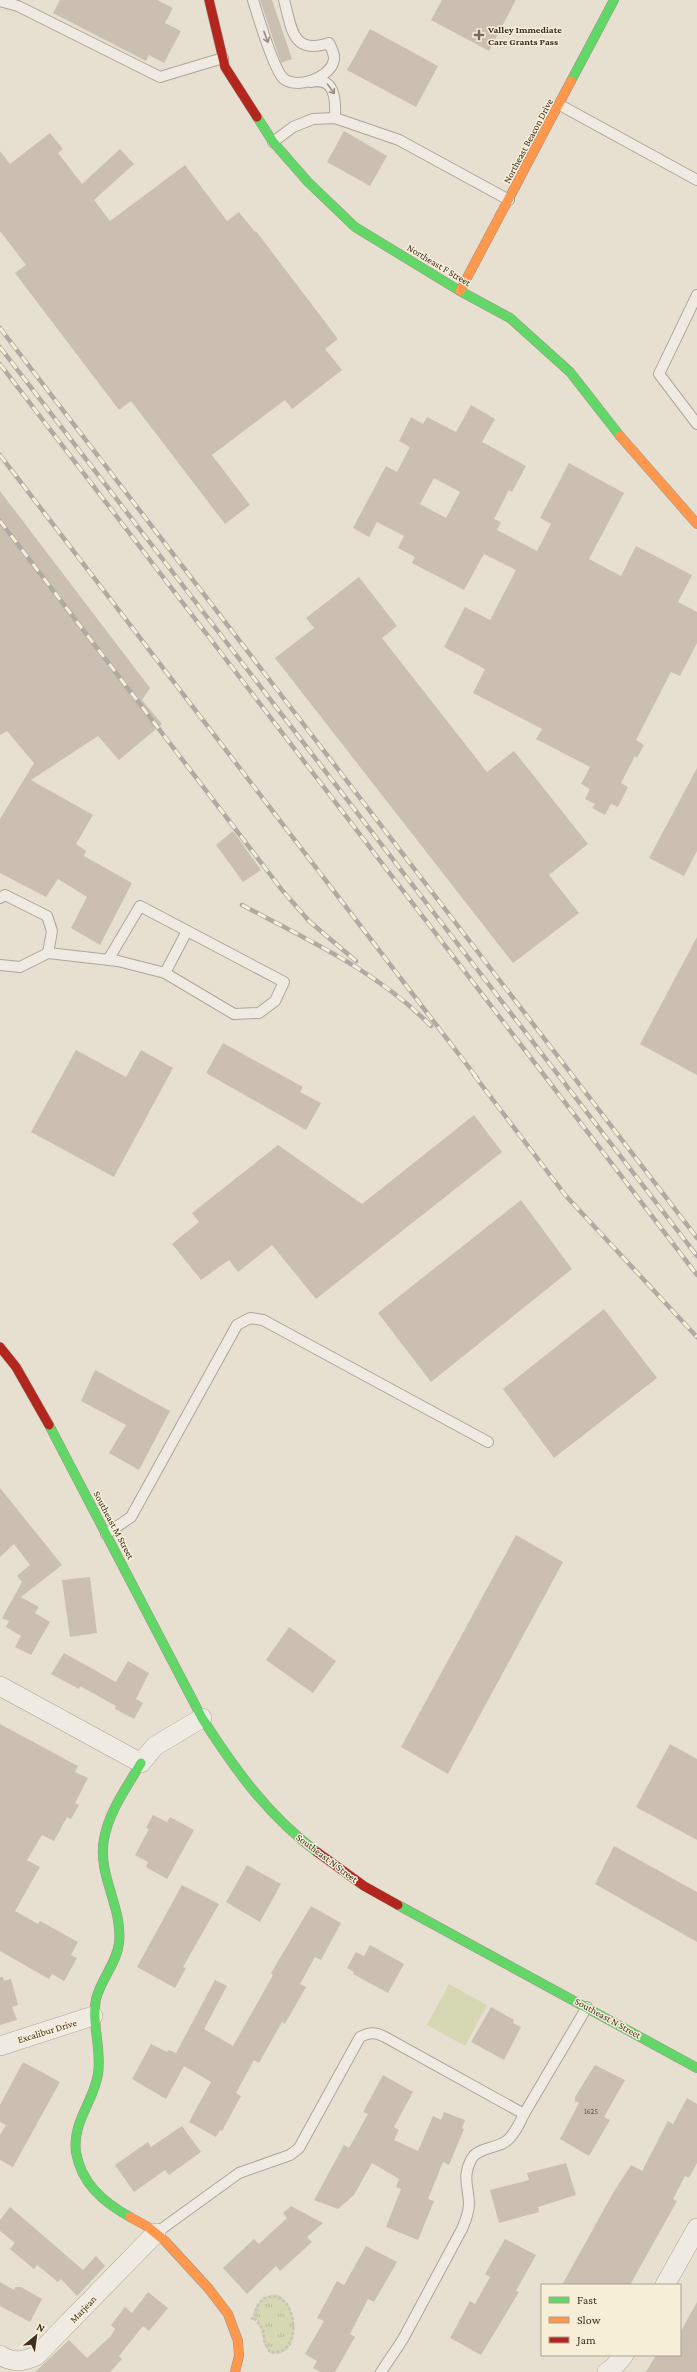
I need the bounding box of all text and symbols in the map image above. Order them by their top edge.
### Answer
place label: Valley Immediate Care Grants Pass [487,24,562,47]
marker: Valley Immediate Care Grants Pass [473,29,485,41]
one-way arrow [262,30,270,42]
one-way arrow [327,84,335,95]
street label: Northeast Beacon Drive [501,96,555,185]
street label: Northeast F Street [405,242,473,289]
street label: Southeast M Street [91,1489,137,1561]
street label: Southeast N Street [294,1831,360,1885]
street label: Southeast N Street [573,1995,643,2041]
street label: Excalibur Drive [16,2017,79,2045]
house number: 1625 [584,2107,598,2116]
legend [541,2284,681,2356]
street label: Marjean [67,2293,100,2326]
text: Fast [577,2293,598,2307]
text: Slow [577,2313,601,2327]
north arrow [16,2316,56,2356]
text: N [35,2320,47,2335]
text: Jam [576,2333,596,2347]

